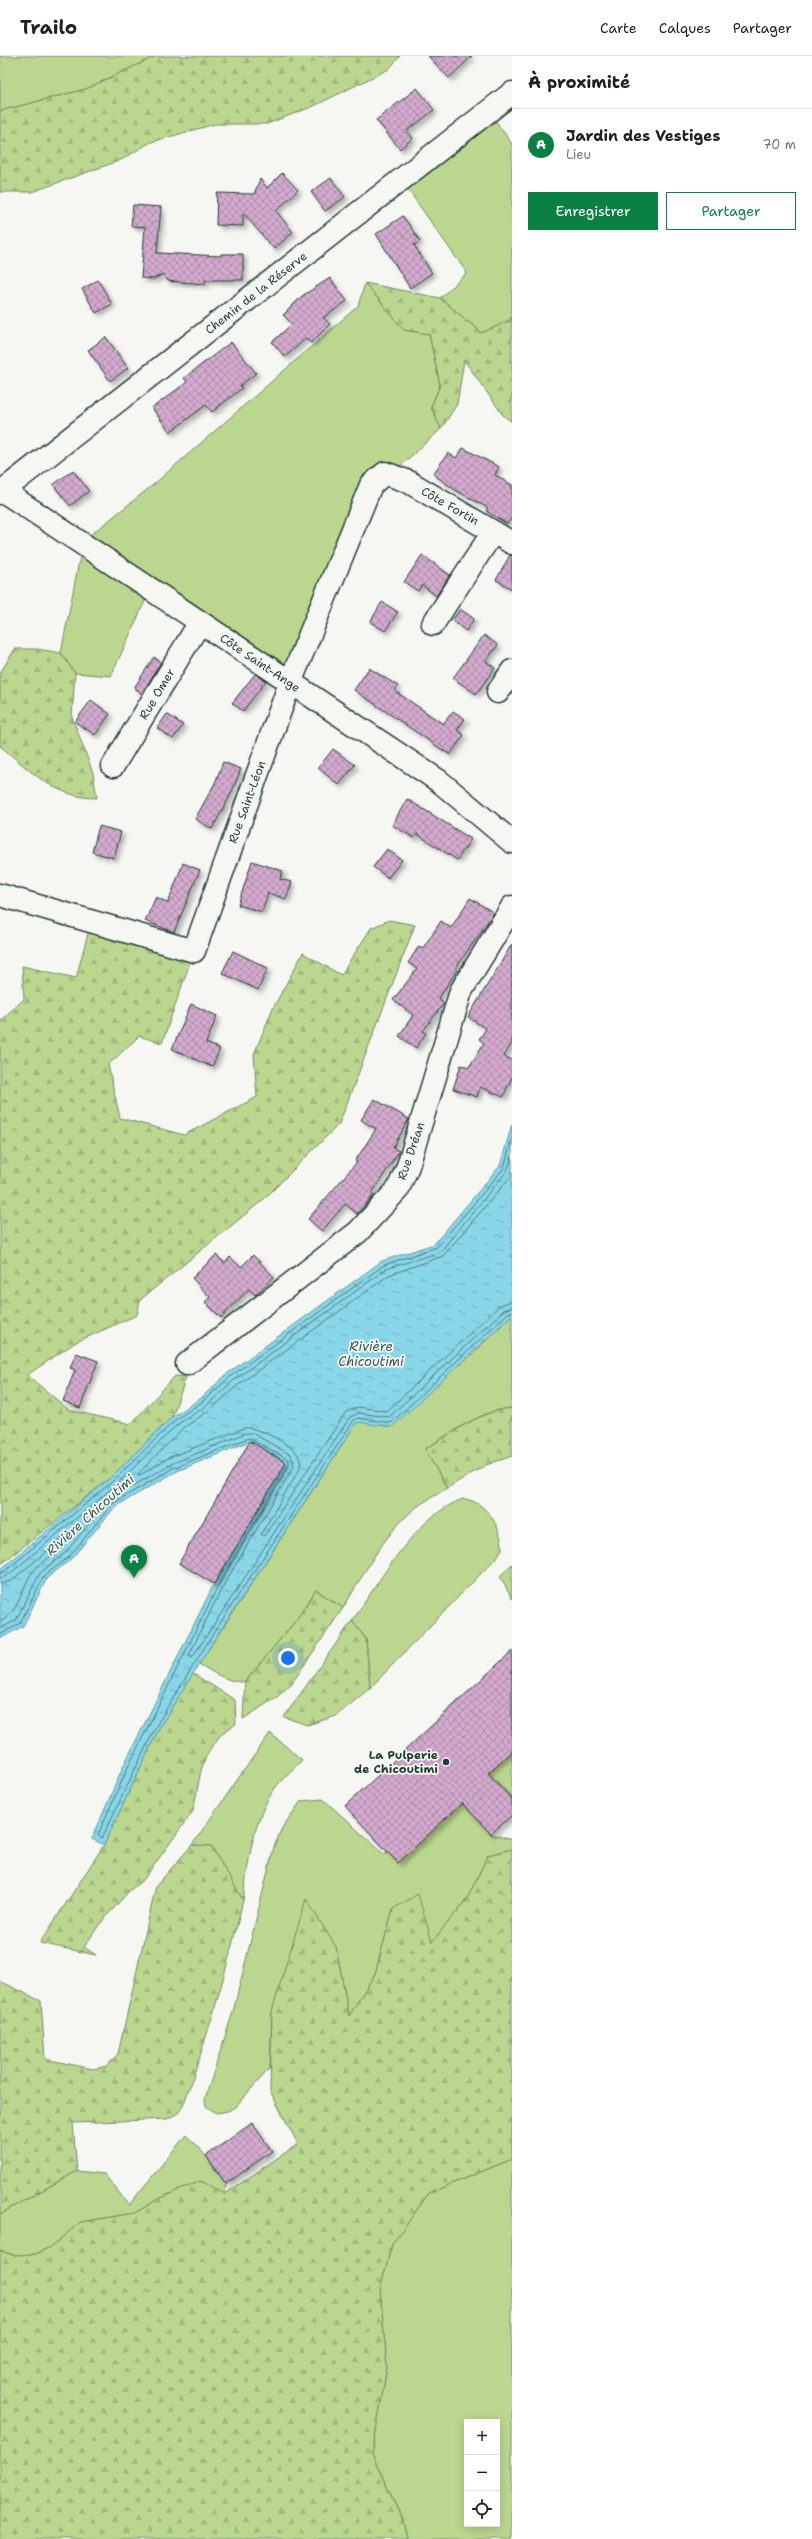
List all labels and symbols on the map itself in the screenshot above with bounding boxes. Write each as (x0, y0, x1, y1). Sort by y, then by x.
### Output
street label: Chemin de la Réserve (202, 248, 310, 338)
street label: Côte Fortin (418, 483, 482, 529)
street label: Côte Saint-Ange (217, 630, 304, 696)
street label: Rue Omer (136, 665, 179, 722)
street label: Rue Saint-Léon (225, 758, 269, 846)
street label: Rue Dréan (394, 1120, 428, 1182)
water label: Rivière Chicoutimi (338, 1338, 404, 1370)
water label: Rivière Chicoutimi (42, 1471, 138, 1559)
pin: A (121, 1545, 147, 1578)
your location (278, 1648, 298, 1668)
place label: La Pulperie de Chicoutimi (354, 1747, 438, 1777)
marker: La Pulperie de Chicoutimi (441, 1757, 451, 1767)

